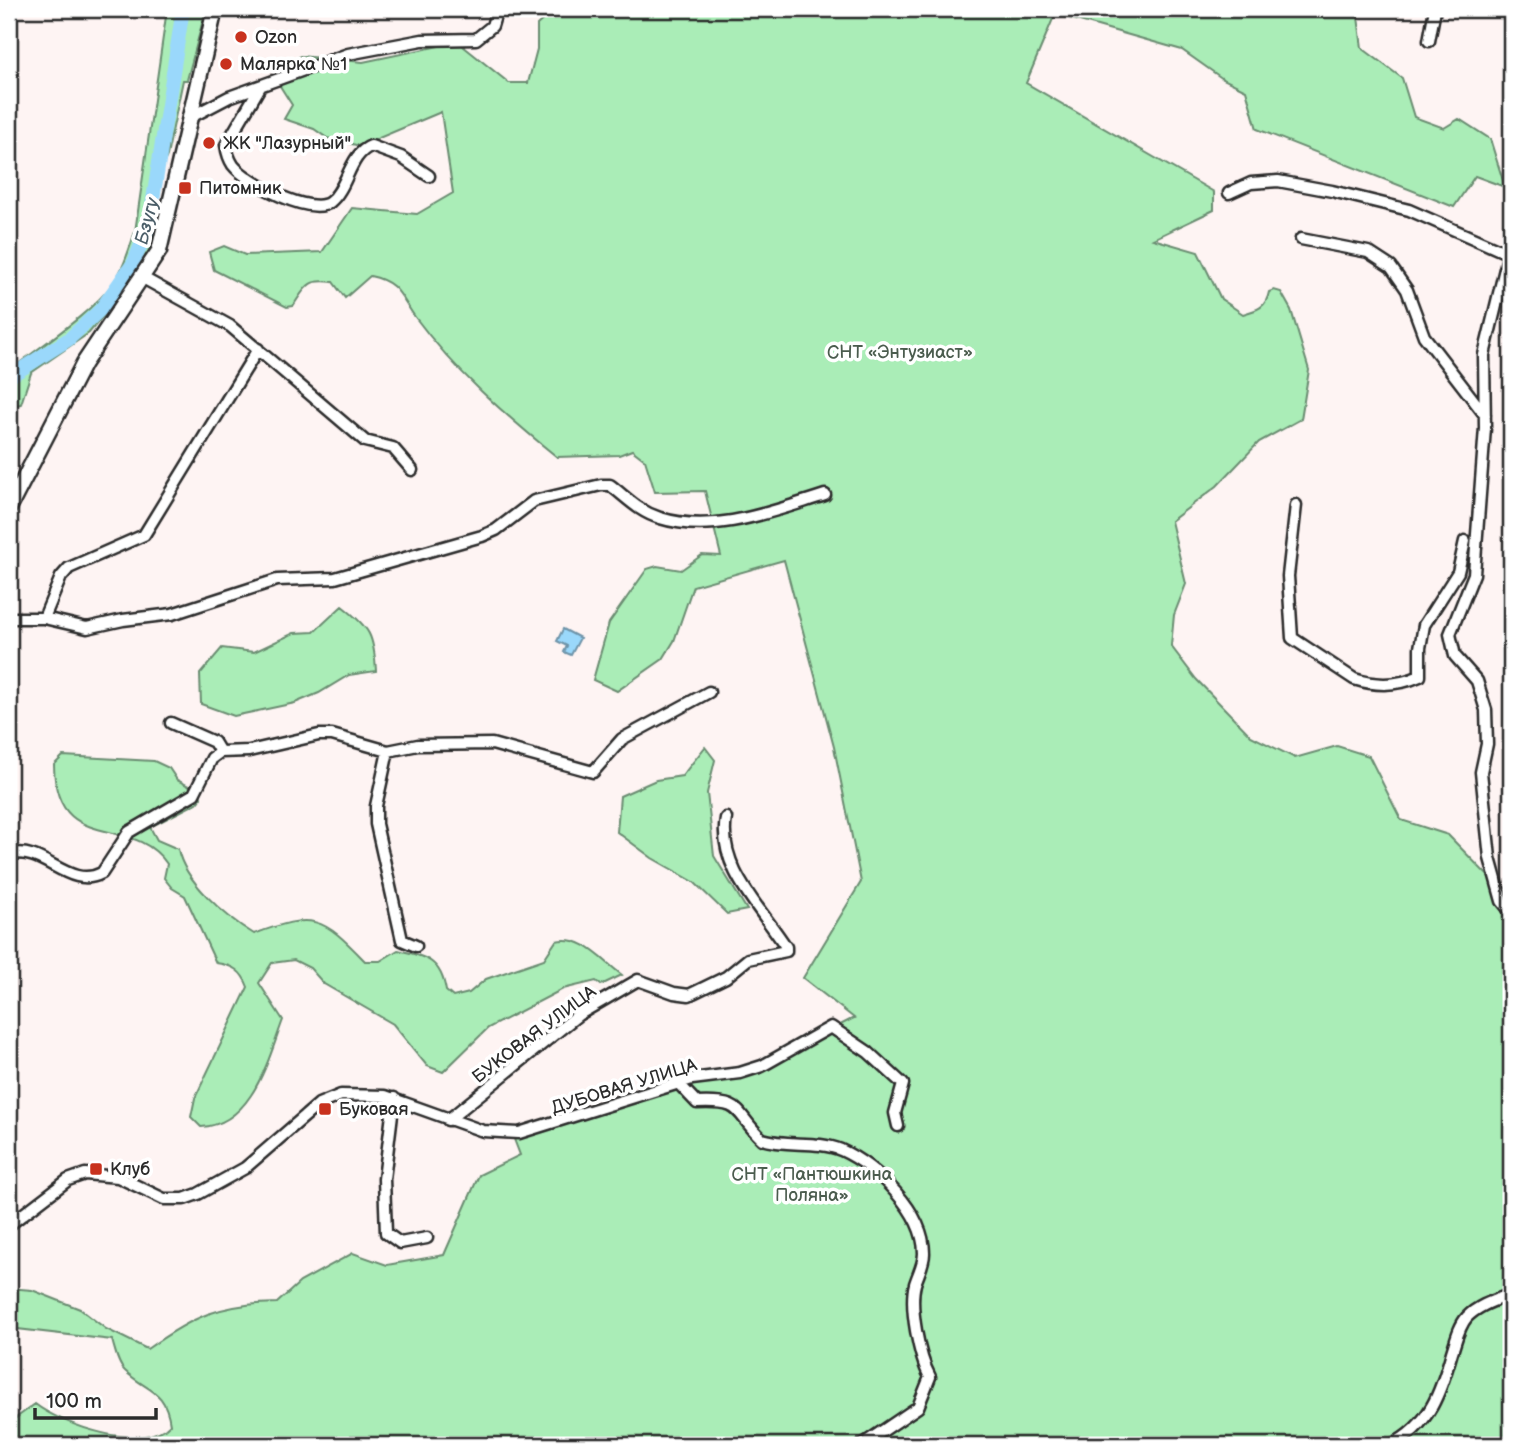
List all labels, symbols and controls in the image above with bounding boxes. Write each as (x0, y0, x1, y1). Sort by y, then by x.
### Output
place label: Ozon (255, 27, 297, 48)
marker: Ozon (233, 29, 249, 45)
place label: Малярка №1 (240, 54, 347, 75)
marker: Малярка №1 (218, 56, 234, 72)
place label: ЖК "Лазурный" (223, 133, 351, 154)
marker: ЖК "Лазурный" (201, 135, 217, 151)
place label: Питомник (199, 178, 282, 199)
marker: Питомник (177, 180, 193, 196)
water label: Бзугу (130, 194, 165, 247)
park label: СНТ «Энтузиаст» (827, 342, 973, 363)
street label: БУКОВАЯ УЛИЦА (468, 981, 600, 1088)
street label: ДУБОВАЯ УЛИЦА (549, 1054, 699, 1119)
place label: Буковая (339, 1099, 408, 1120)
marker: Буковая (317, 1101, 333, 1117)
place label: Клуб (110, 1159, 150, 1180)
marker: Клуб (88, 1161, 104, 1177)
park label: СНТ «Пантюшкина Поляна» (732, 1164, 893, 1206)
scale bar (35, 1377, 156, 1421)
text: 100 m (46, 1389, 102, 1414)

